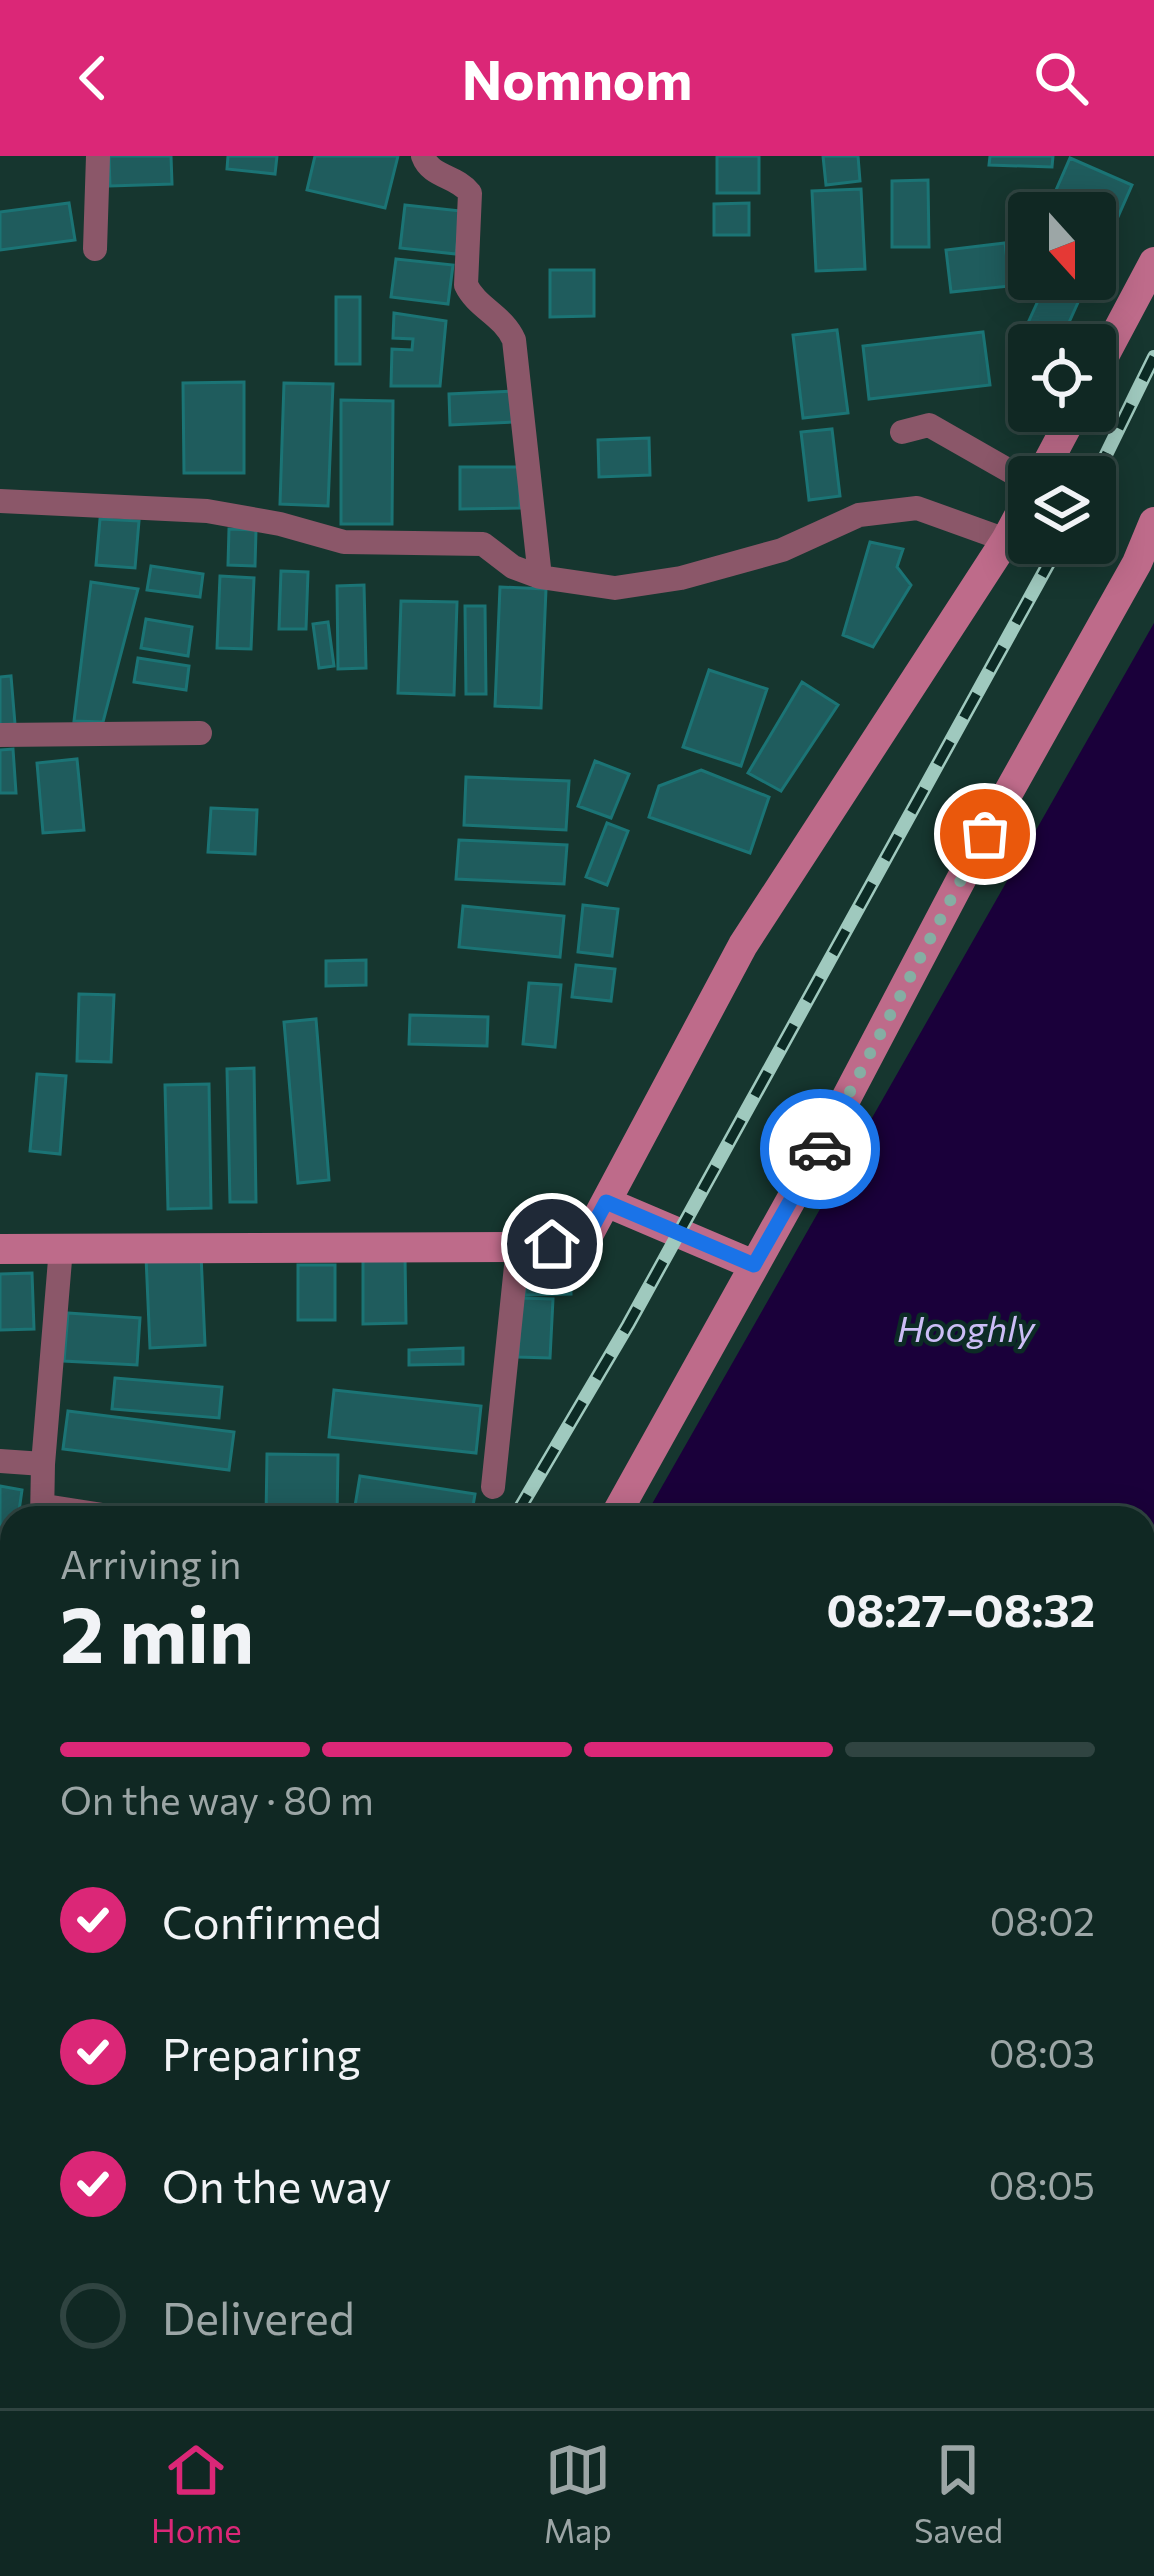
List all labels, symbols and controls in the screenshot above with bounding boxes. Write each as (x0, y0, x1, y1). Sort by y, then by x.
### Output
icon: back (60, 45, 126, 111)
text: Nomnom (462, 45, 692, 111)
icon: search (1028, 45, 1094, 111)
north arrow (1008, 192, 1116, 300)
map controls (1008, 192, 1116, 564)
button: locate (1008, 324, 1116, 432)
button: layers (1008, 456, 1116, 564)
pin (934, 783, 1036, 885)
icon: bag (952, 801, 1018, 867)
courier (760, 1089, 880, 1209)
icon: car (787, 1116, 853, 1182)
pin (501, 1193, 603, 1295)
icon: home (519, 1211, 585, 1277)
water label: Hooghly (897, 1305, 1036, 1349)
text: Arriving in (60, 1539, 241, 1587)
text: 08:27–08:32 (827, 1581, 1095, 1636)
text: 2 min (60, 1584, 254, 1679)
text: On the way · 80 m (60, 1775, 374, 1823)
icon: check (60, 1887, 126, 1953)
text: Confirmed (162, 1893, 382, 1948)
text: 08:02 (990, 1896, 1095, 1944)
icon: check (60, 2019, 126, 2085)
text: Preparing (162, 2025, 361, 2080)
text: 08:03 (989, 2028, 1095, 2076)
icon: check (60, 2151, 126, 2217)
text: On the way (162, 2157, 392, 2212)
text: 08:05 (989, 2160, 1095, 2208)
text: Delivered (162, 2289, 355, 2344)
tab: Home (151, 2437, 242, 2550)
tab: Map (544, 2437, 612, 2550)
tab: Saved (914, 2437, 1003, 2550)

